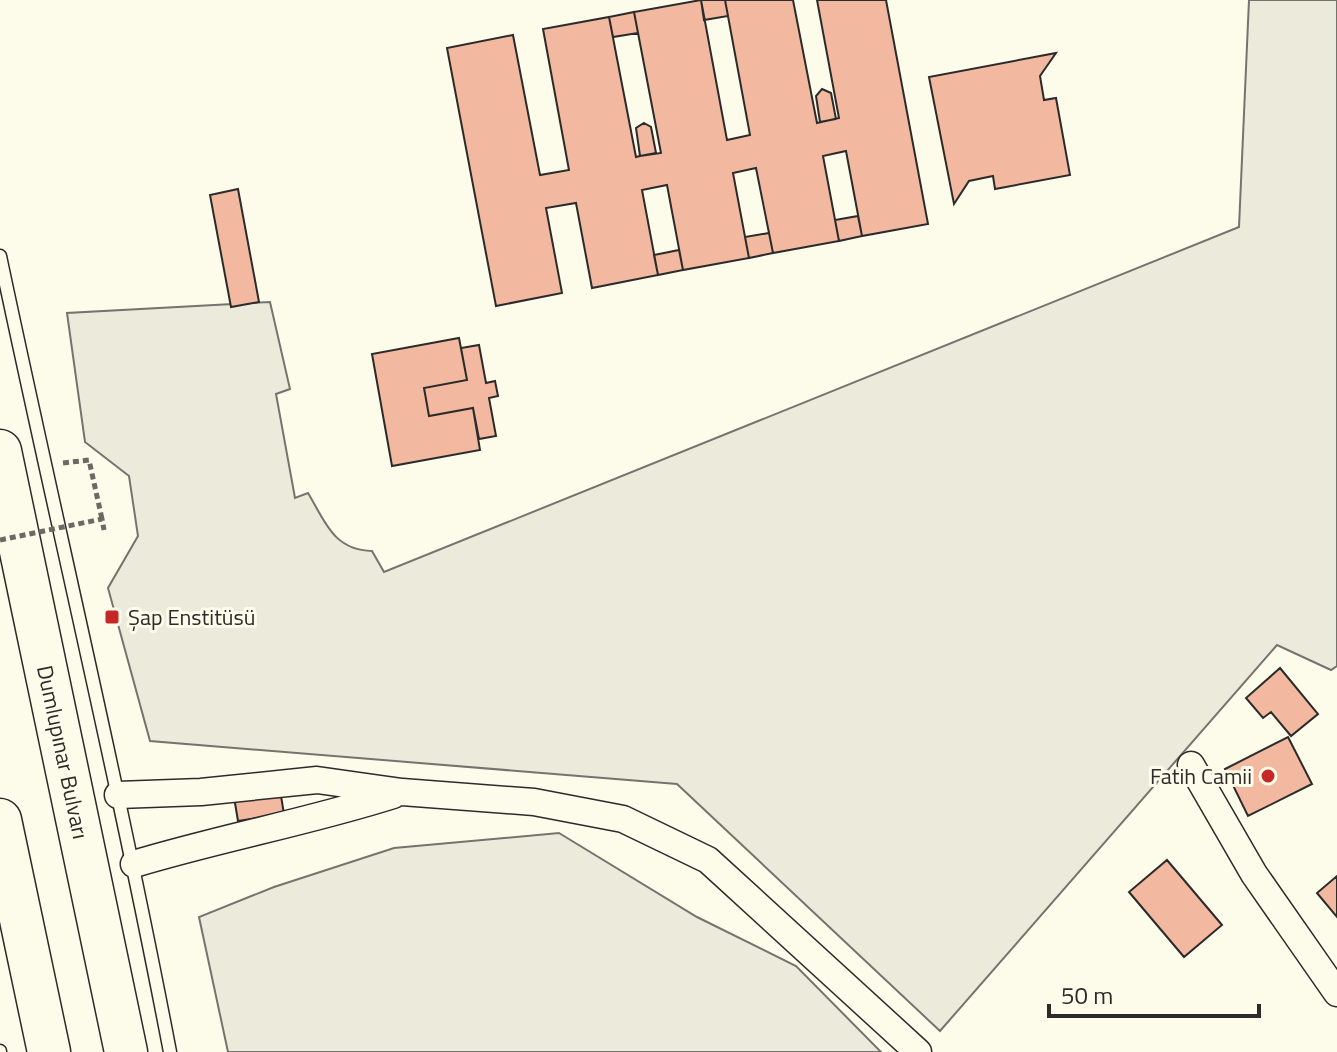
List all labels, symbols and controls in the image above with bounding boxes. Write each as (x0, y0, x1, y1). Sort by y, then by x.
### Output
place label: Şap Enstitüsü (128, 600, 255, 634)
marker: Şap Enstitüsü (103, 608, 121, 626)
street label: Dumlupınar Bulvarı (28, 662, 98, 842)
place label: Fatih Camii (1150, 759, 1252, 793)
marker: Fatih Camii (1259, 767, 1277, 785)
scale bar (1049, 968, 1259, 1018)
text: 50 m (1061, 977, 1113, 1013)

